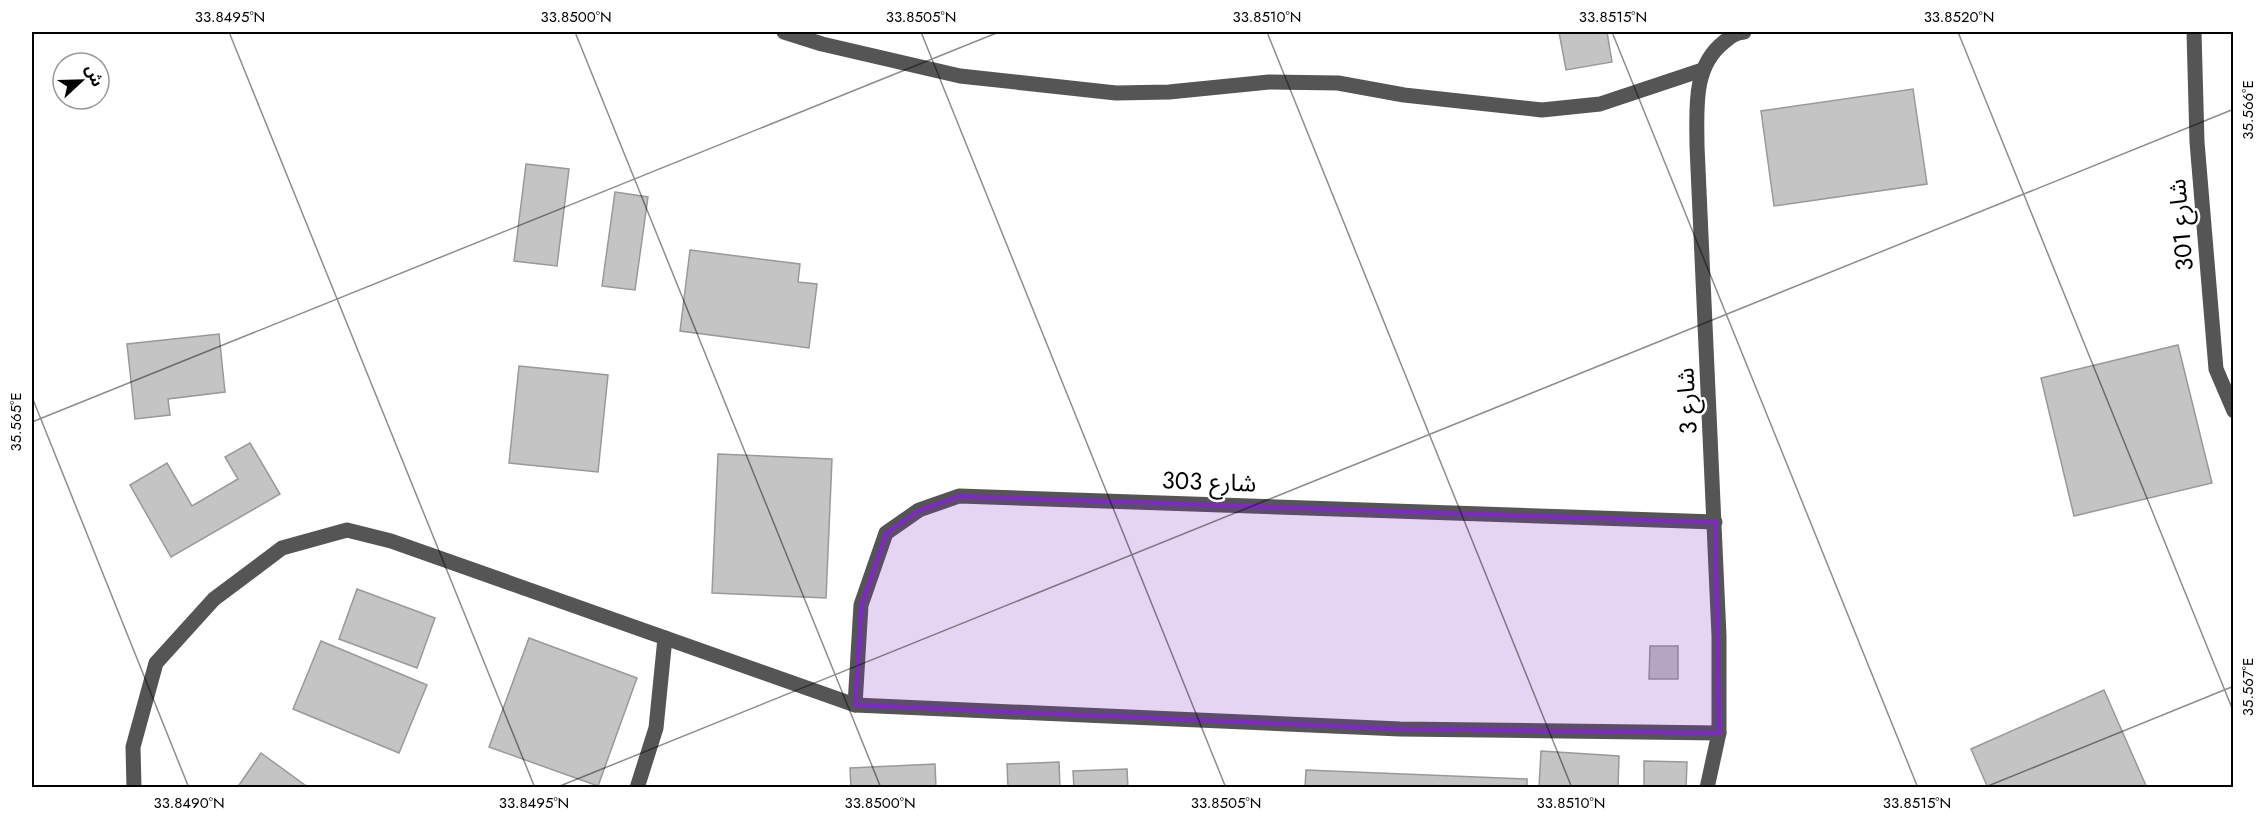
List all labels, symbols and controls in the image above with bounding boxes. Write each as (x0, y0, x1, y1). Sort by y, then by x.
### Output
text: 33.8495°N (195, 6, 265, 28)
text: 33.8500°N (540, 6, 612, 28)
text: 33.8505°N (886, 6, 956, 28)
text: 33.8510°N (1233, 6, 1301, 28)
text: 33.8515°N (1579, 6, 1647, 28)
text: 33.8520°N (1924, 6, 1994, 28)
north arrow (51, 51, 111, 111)
text: ش (80, 61, 109, 90)
text: 35.566°E (2237, 80, 2259, 140)
street label: شارع 301 (2159, 178, 2202, 273)
street label: شارع 3 (1667, 367, 1706, 435)
text: 35.565°E (5, 392, 27, 452)
street label: شارع 303 (1161, 462, 1257, 501)
text: 35.567°E (2237, 658, 2259, 716)
text: 33.8490°N (153, 792, 225, 814)
text: 33.8495°N (499, 792, 569, 814)
text: 33.8500°N (844, 792, 916, 814)
text: 33.8505°N (1191, 792, 1261, 814)
text: 33.8510°N (1537, 792, 1605, 814)
text: 33.8515°N (1883, 792, 1951, 814)

